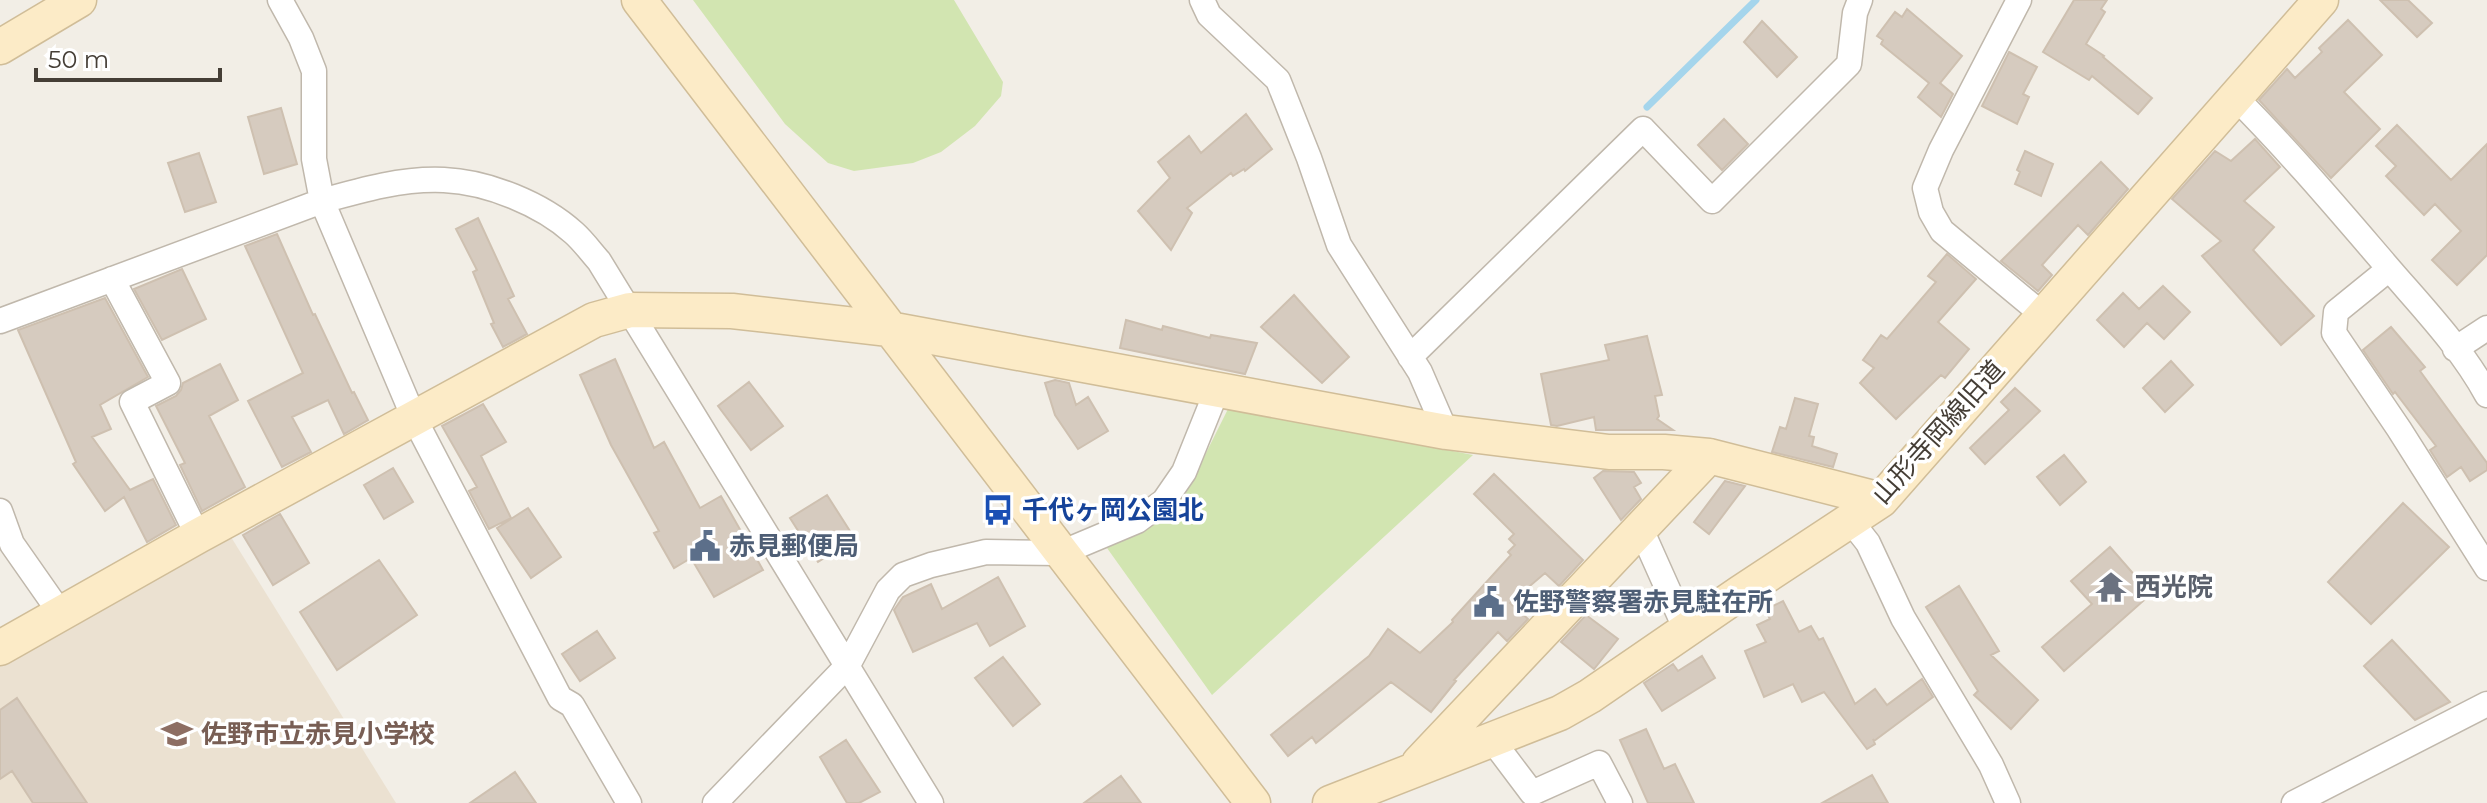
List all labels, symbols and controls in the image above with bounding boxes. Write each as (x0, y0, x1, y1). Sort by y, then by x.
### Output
scale bar (36, 32, 220, 82)
text: 50 m (48, 45, 109, 74)
street label: 山形寺岡線旧道 (1865, 354, 2011, 510)
bus stop icon: 千代ヶ岡公園北 (981, 493, 1015, 527)
place label: 千代ヶ岡公園北 (1022, 494, 1204, 526)
public building icon: 赤見郵便局 (688, 529, 722, 563)
place label: 赤見郵便局 (729, 530, 859, 562)
temple icon: 西光院 (2094, 570, 2128, 604)
place label: 西光院 (2135, 571, 2213, 603)
public building icon: 佐野警察署赤見駐在所 (1472, 585, 1506, 619)
place label: 佐野警察署赤見駐在所 (1513, 586, 1773, 618)
school or university icon: 佐野市立赤見小学校 (160, 717, 194, 751)
place label: 佐野市立赤見小学校 (201, 718, 435, 750)

